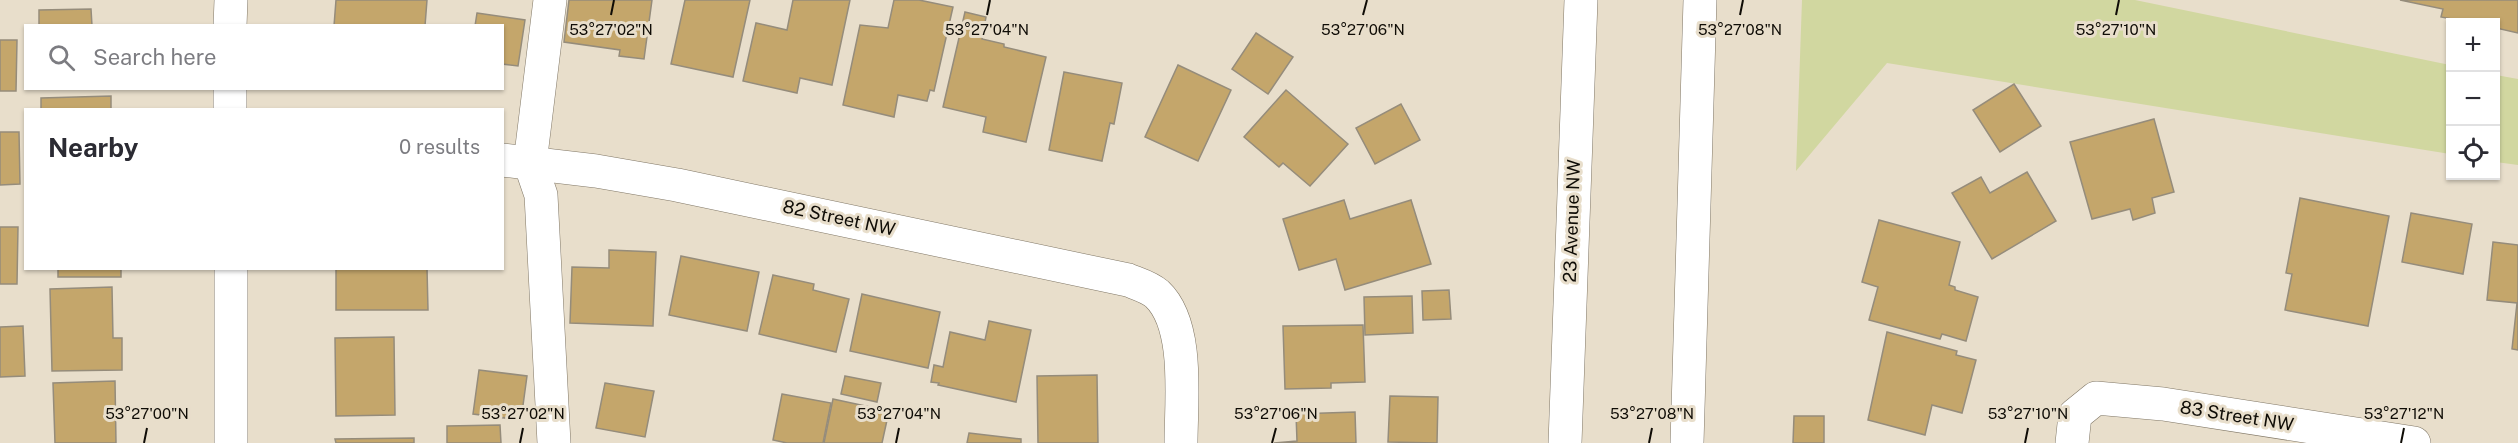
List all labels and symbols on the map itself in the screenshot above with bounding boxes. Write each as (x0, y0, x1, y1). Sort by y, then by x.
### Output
text: 53°27'02"N (569, 21, 653, 38)
text: 53°27'04"N (945, 21, 1029, 38)
text: 53°27'06"N (1321, 21, 1405, 38)
text: 53°27'08"N (1698, 21, 1782, 38)
text: 53°27'10"N (2076, 21, 2156, 38)
street label: 23 Avenue NW (1559, 159, 1584, 283)
street label: 82 Street NW (781, 195, 897, 240)
street label: 83 Street NW (2179, 396, 2295, 435)
text: 53°27'00"N (105, 405, 189, 422)
text: 53°27'02"N (481, 405, 565, 422)
text: 53°27'04"N (857, 405, 941, 422)
text: 53°27'06"N (1234, 405, 1318, 422)
text: 53°27'08"N (1610, 405, 1694, 422)
text: 53°27'10"N (1988, 405, 2068, 422)
text: 53°27'12"N (2364, 405, 2444, 422)

